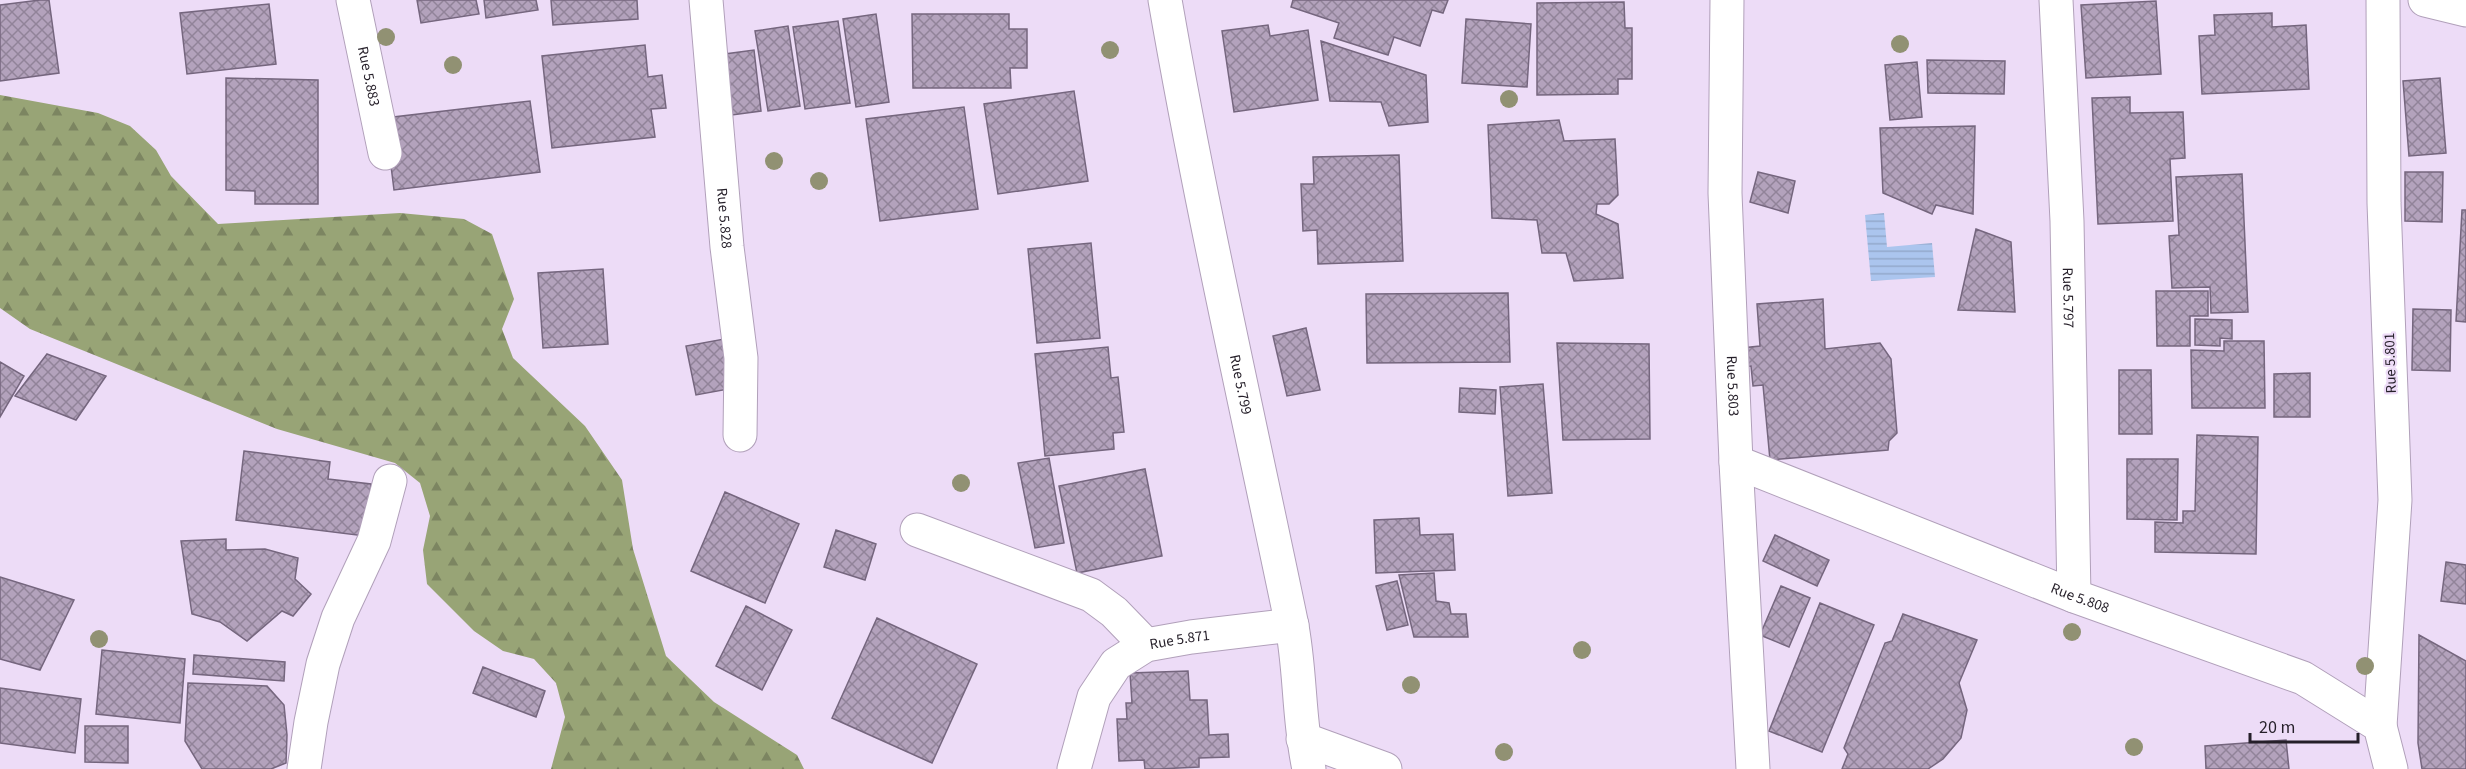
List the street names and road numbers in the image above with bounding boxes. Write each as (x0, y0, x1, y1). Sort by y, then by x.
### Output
street label: Rue 5.883 (352, 45, 385, 108)
street label: Rue 5.828 (711, 187, 737, 249)
street label: Rue 5.797 (2057, 267, 2079, 328)
street label: Rue 5.801 (2379, 332, 2402, 394)
street label: Rue 5.799 (1224, 353, 1257, 417)
street label: Rue 5.803 (1721, 355, 1744, 417)
street label: Rue 5.808 (2048, 578, 2112, 619)
street label: Rue 5.871 (1148, 625, 1211, 655)

